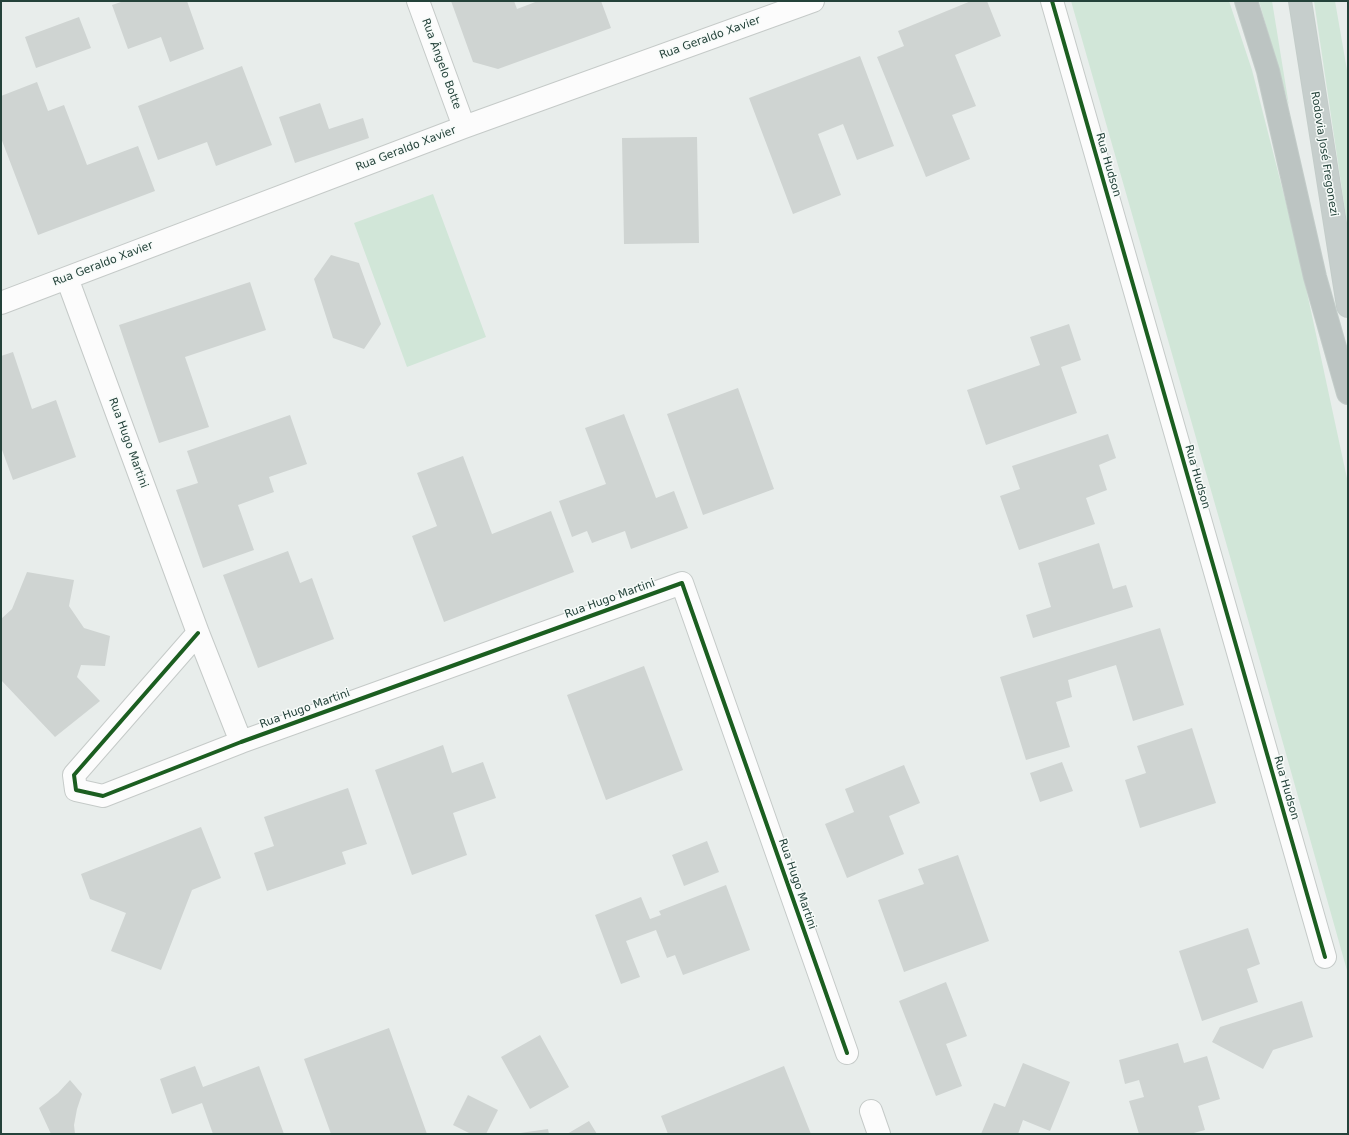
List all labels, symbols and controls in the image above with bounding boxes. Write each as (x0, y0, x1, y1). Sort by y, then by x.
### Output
street label: Rua Geraldo Xavier (658, 14, 762, 62)
street label: Rua Ângelo Botte (418, 17, 464, 111)
street label: Rodovia José Fregonezi (1308, 91, 1340, 217)
street label: Rua Geraldo Xavier (354, 124, 458, 174)
street label: Rua Hudson (1093, 131, 1123, 199)
street label: Rua Geraldo Xavier (51, 239, 155, 289)
street label: Rua Hugo Martini (106, 396, 150, 490)
street label: Rua Hudson (1182, 443, 1212, 511)
street label: Rua Hugo Martini (563, 577, 657, 621)
street label: Rua Hugo Martini (258, 687, 352, 731)
street label: Rua Hudson (1271, 754, 1301, 822)
street label: Rua Hugo Martini (775, 837, 819, 931)

